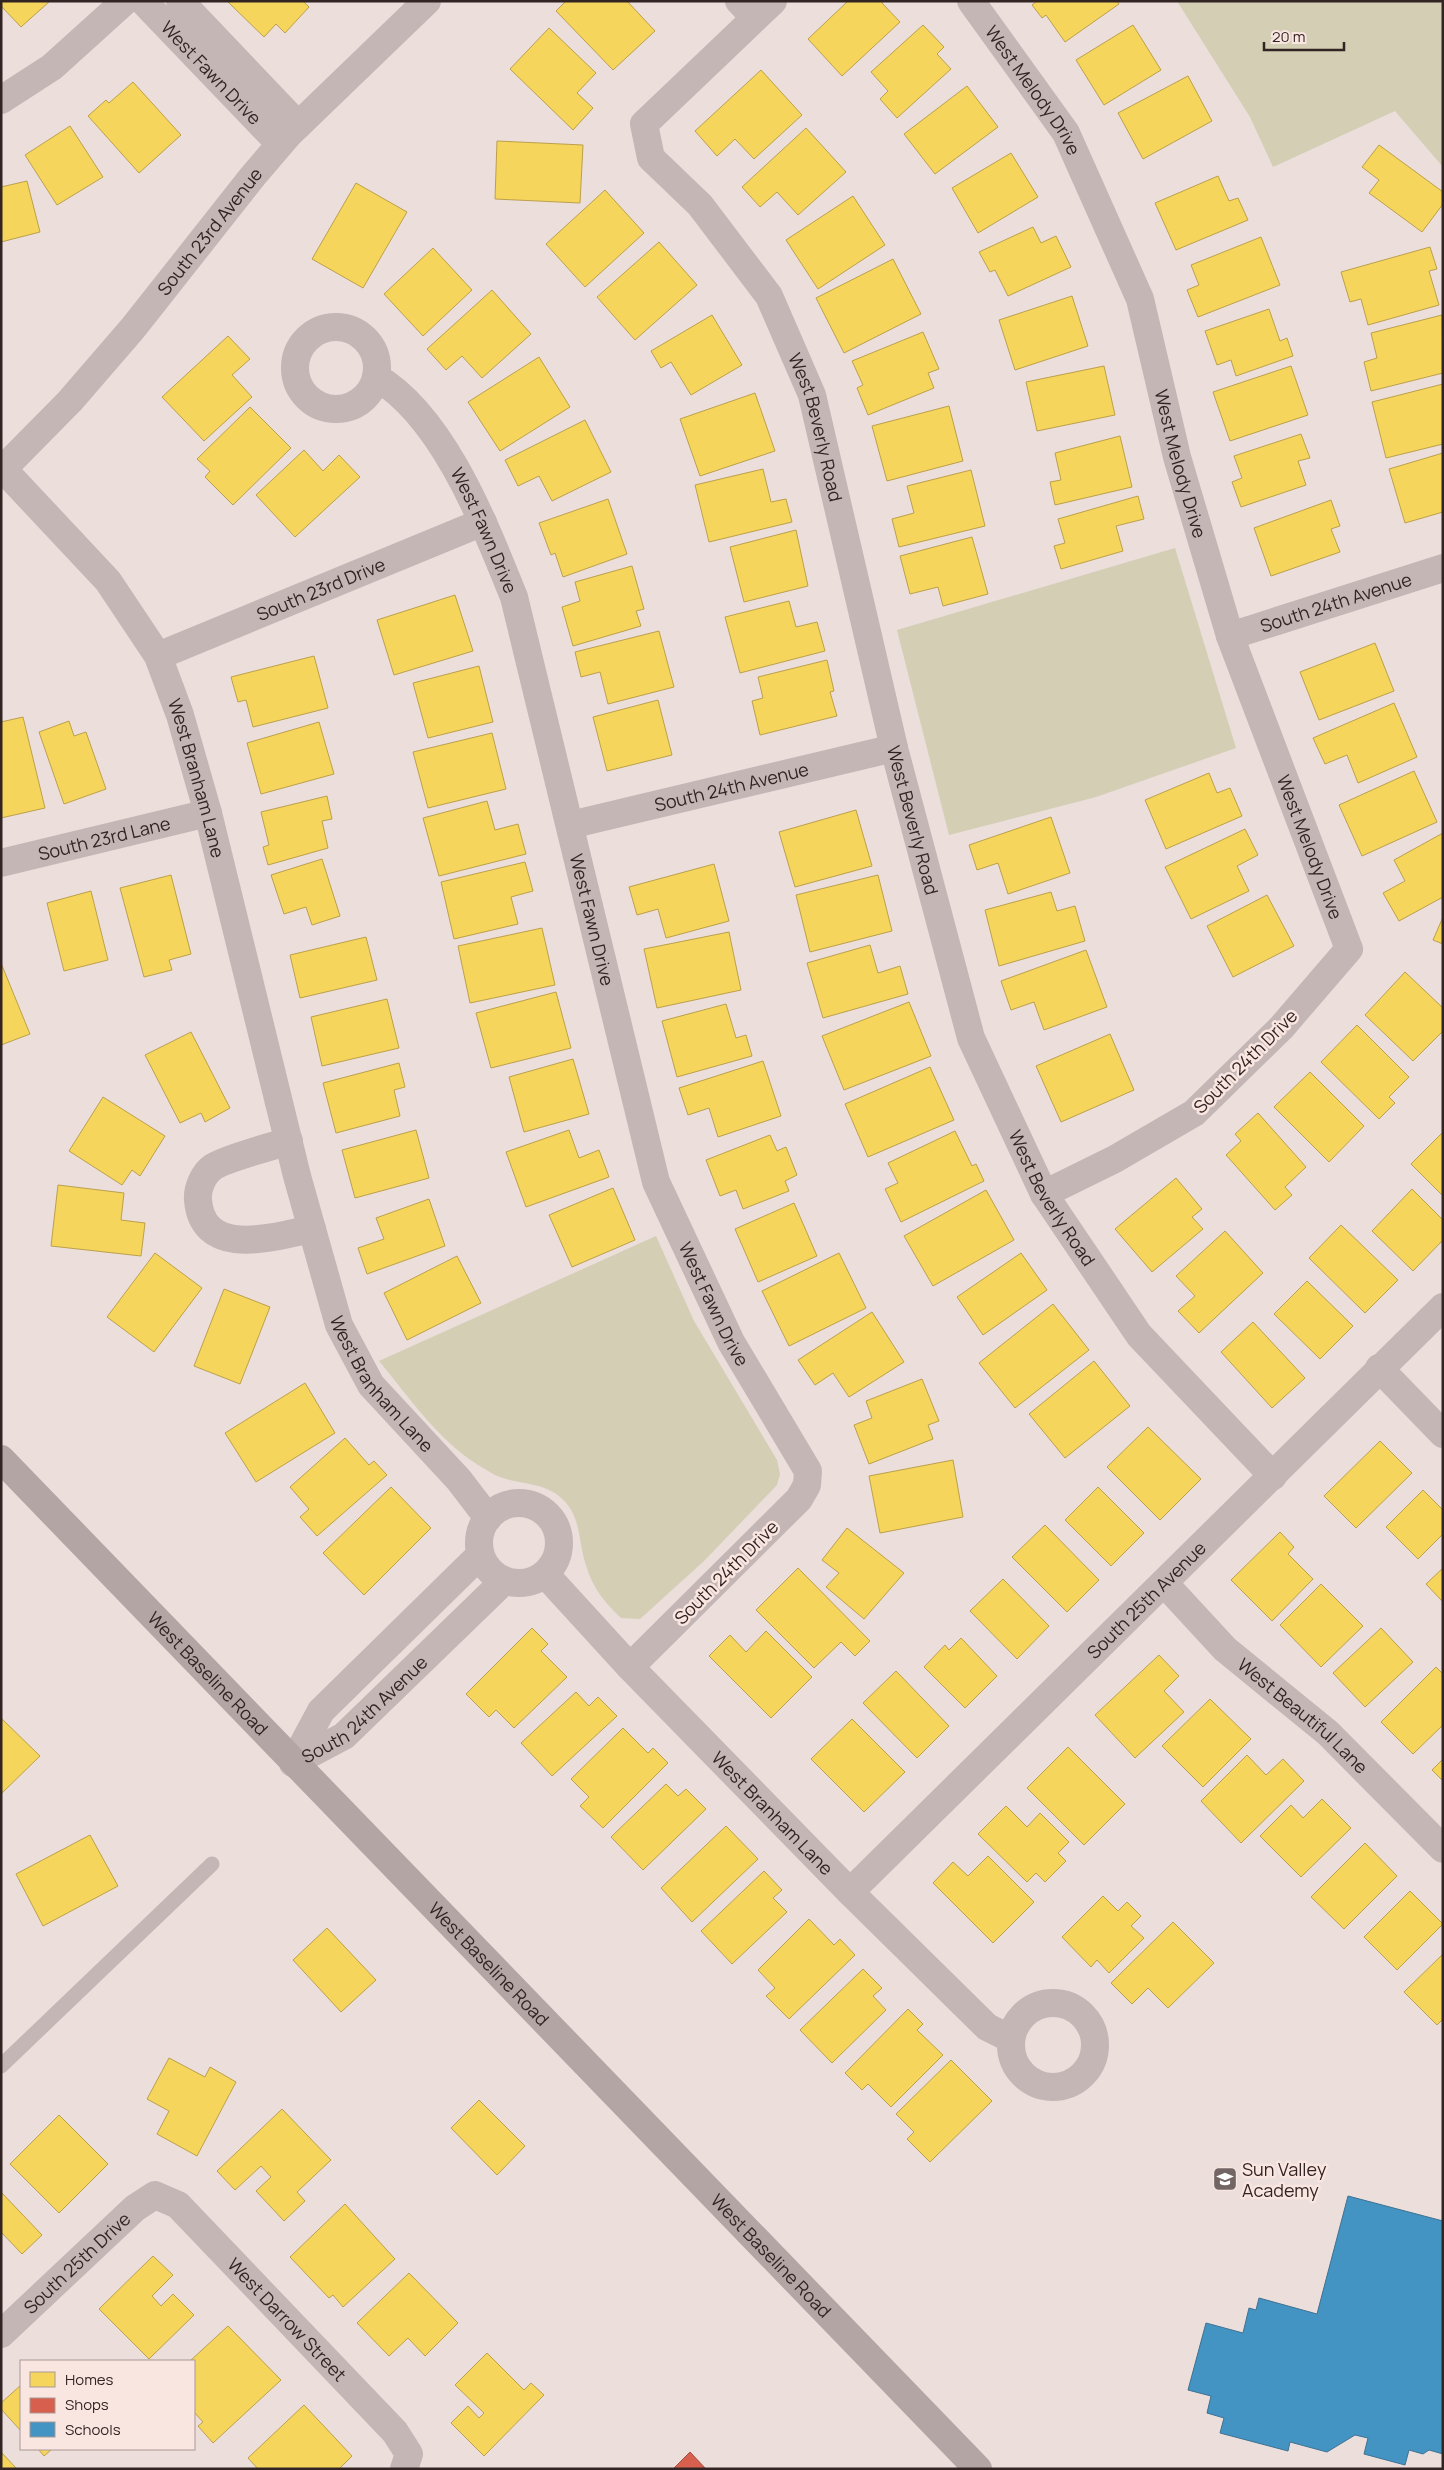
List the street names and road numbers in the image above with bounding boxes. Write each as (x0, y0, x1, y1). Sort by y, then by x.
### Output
street label: West Fawn Drive (156, 15, 267, 130)
street label: West Melody Drive (980, 20, 1086, 159)
street label: South 23rd Avenue (151, 162, 267, 300)
street label: West Beverly Road (783, 349, 848, 504)
street label: West Melody Drive (1150, 387, 1212, 541)
street label: West Fawn Drive (446, 463, 523, 597)
street label: South 23rd Drive (253, 552, 389, 626)
street label: South 24th Avenue (1257, 567, 1415, 638)
street label: West Branham Lane (163, 695, 231, 860)
street label: West Beverly Road (882, 743, 944, 897)
street label: South 24th Avenue (652, 757, 811, 817)
street label: West Melody Drive (1272, 771, 1349, 923)
street label: South 23rd Lane (36, 811, 173, 866)
street label: West Fawn Drive (565, 851, 620, 988)
street label: South 24th Drive (1188, 1004, 1302, 1118)
street label: West Beverly Road (1004, 1126, 1101, 1270)
street label: West Fawn Drive (674, 1238, 755, 1370)
street label: West Branham Lane (325, 1313, 439, 1457)
street label: South 24th Drive (669, 1515, 783, 1629)
street label: South 25th Avenue (1082, 1536, 1211, 1664)
street label: West Baseline Road (143, 1606, 274, 1740)
street label: South 24th Avenue (297, 1650, 432, 1768)
street label: West Beautiful Lane (1233, 1652, 1373, 1779)
street label: West Branham Lane (707, 1746, 839, 1880)
street label: West Baseline Road (424, 1896, 555, 2031)
street label: West Baseline Road (706, 2188, 837, 2322)
street label: South 25th Drive (18, 2207, 135, 2319)
street label: West Darrow Street (223, 2252, 352, 2386)

